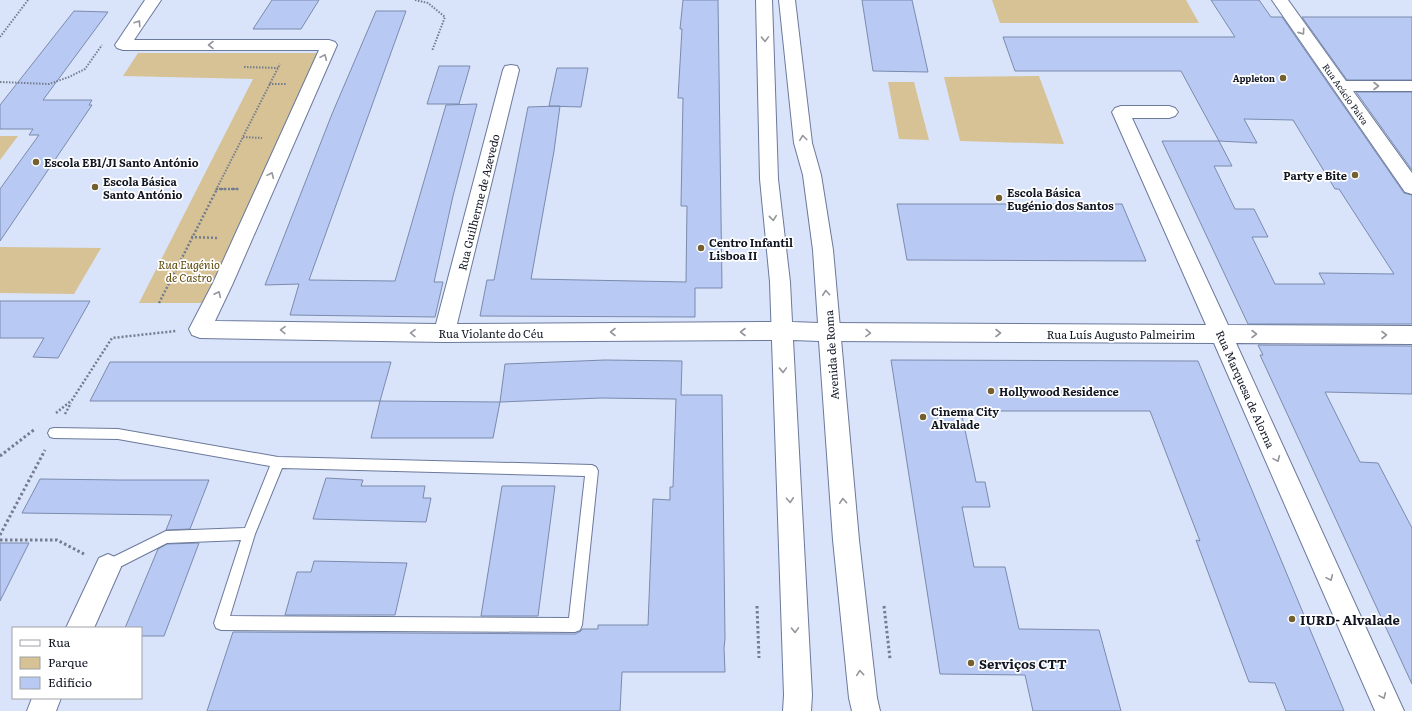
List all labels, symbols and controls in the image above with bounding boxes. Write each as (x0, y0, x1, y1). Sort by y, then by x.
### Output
one-way arrow (133, 20, 140, 27)
one-way arrow (1297, 28, 1305, 35)
one-way arrow (761, 36, 770, 42)
one-way arrow (208, 41, 214, 49)
one-way arrow (319, 53, 327, 61)
street label: Rua Acácio Paiva (1320, 61, 1372, 128)
place label: Appleton (1233, 71, 1276, 85)
marker: Appleton (1278, 73, 1288, 83)
one-way arrow (1373, 82, 1379, 90)
street label: Rua Guilherme de Azevedo (453, 132, 503, 272)
one-way arrow (798, 135, 807, 141)
place label: Escola EB1/J1 Santo António (44, 154, 199, 170)
marker: Escola EB1/J1 Santo António (31, 157, 41, 167)
place label: Party e Bite (1283, 167, 1347, 183)
marker: Party e Bite (1350, 170, 1360, 180)
one-way arrow (266, 172, 274, 180)
place label: Escola Básica Santo António (103, 173, 183, 202)
marker: Escola Básica Santo António (90, 182, 100, 192)
place label: Escola Básica Eugénio dos Santos (1007, 184, 1114, 213)
marker: Escola Básica Eugénio dos Santos (994, 193, 1004, 203)
one-way arrow (769, 215, 778, 221)
place label: Centro Infantil Lisboa II (709, 234, 793, 263)
marker: Centro Infantil Lisboa II (696, 243, 706, 253)
park label: Rua Eugénio de Castro (158, 256, 220, 285)
one-way arrow (822, 290, 831, 297)
one-way arrow (213, 291, 221, 298)
street label: Avenida de Roma (820, 310, 842, 400)
street label: Rua Violante do Céu (439, 325, 543, 341)
one-way arrow (280, 326, 286, 335)
street label: Rua Luís Augusto Palmeirim (1047, 326, 1196, 342)
one-way arrow (610, 328, 616, 337)
one-way arrow (740, 328, 746, 336)
street label: Rua Marquesa de Alorna (1213, 328, 1279, 450)
one-way arrow (410, 329, 416, 337)
one-way arrow (865, 329, 871, 337)
one-way arrow (995, 329, 1001, 337)
one-way arrow (1251, 330, 1257, 338)
one-way arrow (1381, 331, 1387, 339)
one-way arrow (779, 367, 788, 373)
place label: Hollywood Residence (999, 383, 1119, 399)
marker: Hollywood Residence (986, 386, 996, 396)
place label: Cinema City Alvalade (931, 403, 999, 432)
marker: Cinema City Alvalade (918, 412, 928, 422)
one-way arrow (1272, 455, 1280, 463)
one-way arrow (785, 497, 794, 503)
one-way arrow (838, 498, 847, 504)
one-way arrow (1325, 573, 1333, 581)
place label: IURD- Alvalade (1300, 610, 1400, 629)
marker: IURD- Alvalade (1287, 614, 1297, 624)
legend (12, 627, 142, 699)
one-way arrow (791, 627, 800, 633)
text: Rua (48, 633, 71, 651)
text: Parque (48, 653, 88, 671)
place label: Serviços CTT (979, 654, 1067, 673)
marker: Serviços CTT (966, 658, 976, 668)
one-way arrow (856, 669, 865, 676)
text: Edifício (48, 673, 92, 691)
one-way arrow (1378, 692, 1386, 700)

